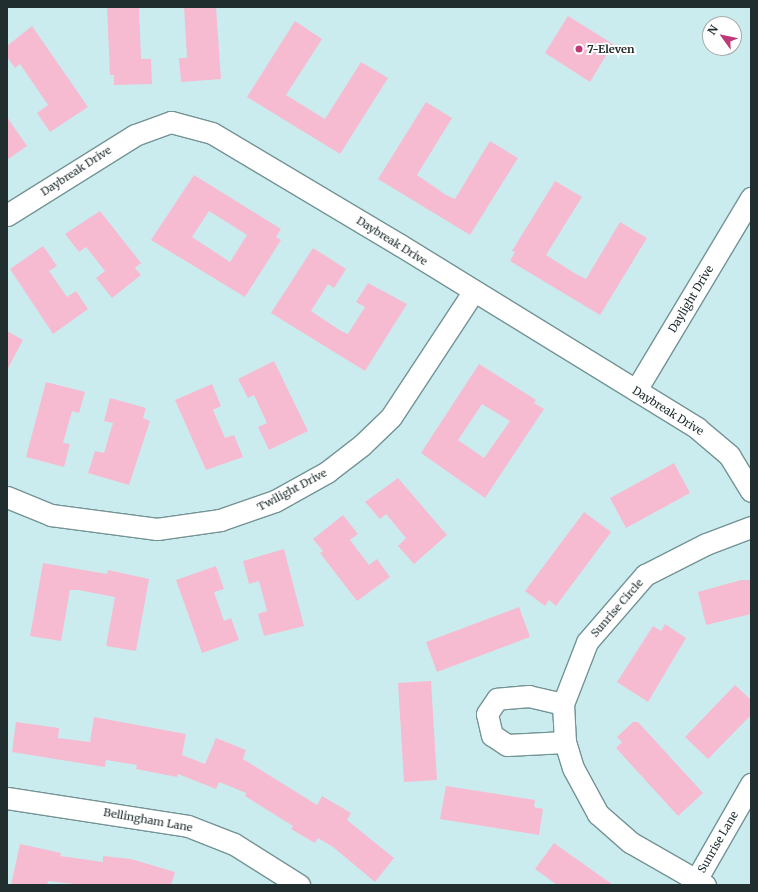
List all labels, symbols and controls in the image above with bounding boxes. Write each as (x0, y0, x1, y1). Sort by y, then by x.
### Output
north arrow (702, 16, 742, 56)
text: N (705, 23, 721, 37)
place label: 7-Eleven (587, 42, 634, 56)
marker: 7-Eleven (574, 44, 584, 54)
street label: Daybreak Drive (38, 143, 114, 199)
street label: Daybreak Drive (354, 214, 430, 268)
street label: Daylight Drive (666, 263, 716, 335)
street label: Daybreak Drive (630, 384, 706, 438)
street label: Twilight Drive (255, 466, 329, 514)
street label: Sunrise Circle (588, 576, 646, 640)
street label: Bellingham Lane (102, 806, 194, 834)
street label: Sunrise Lane (695, 809, 741, 875)

